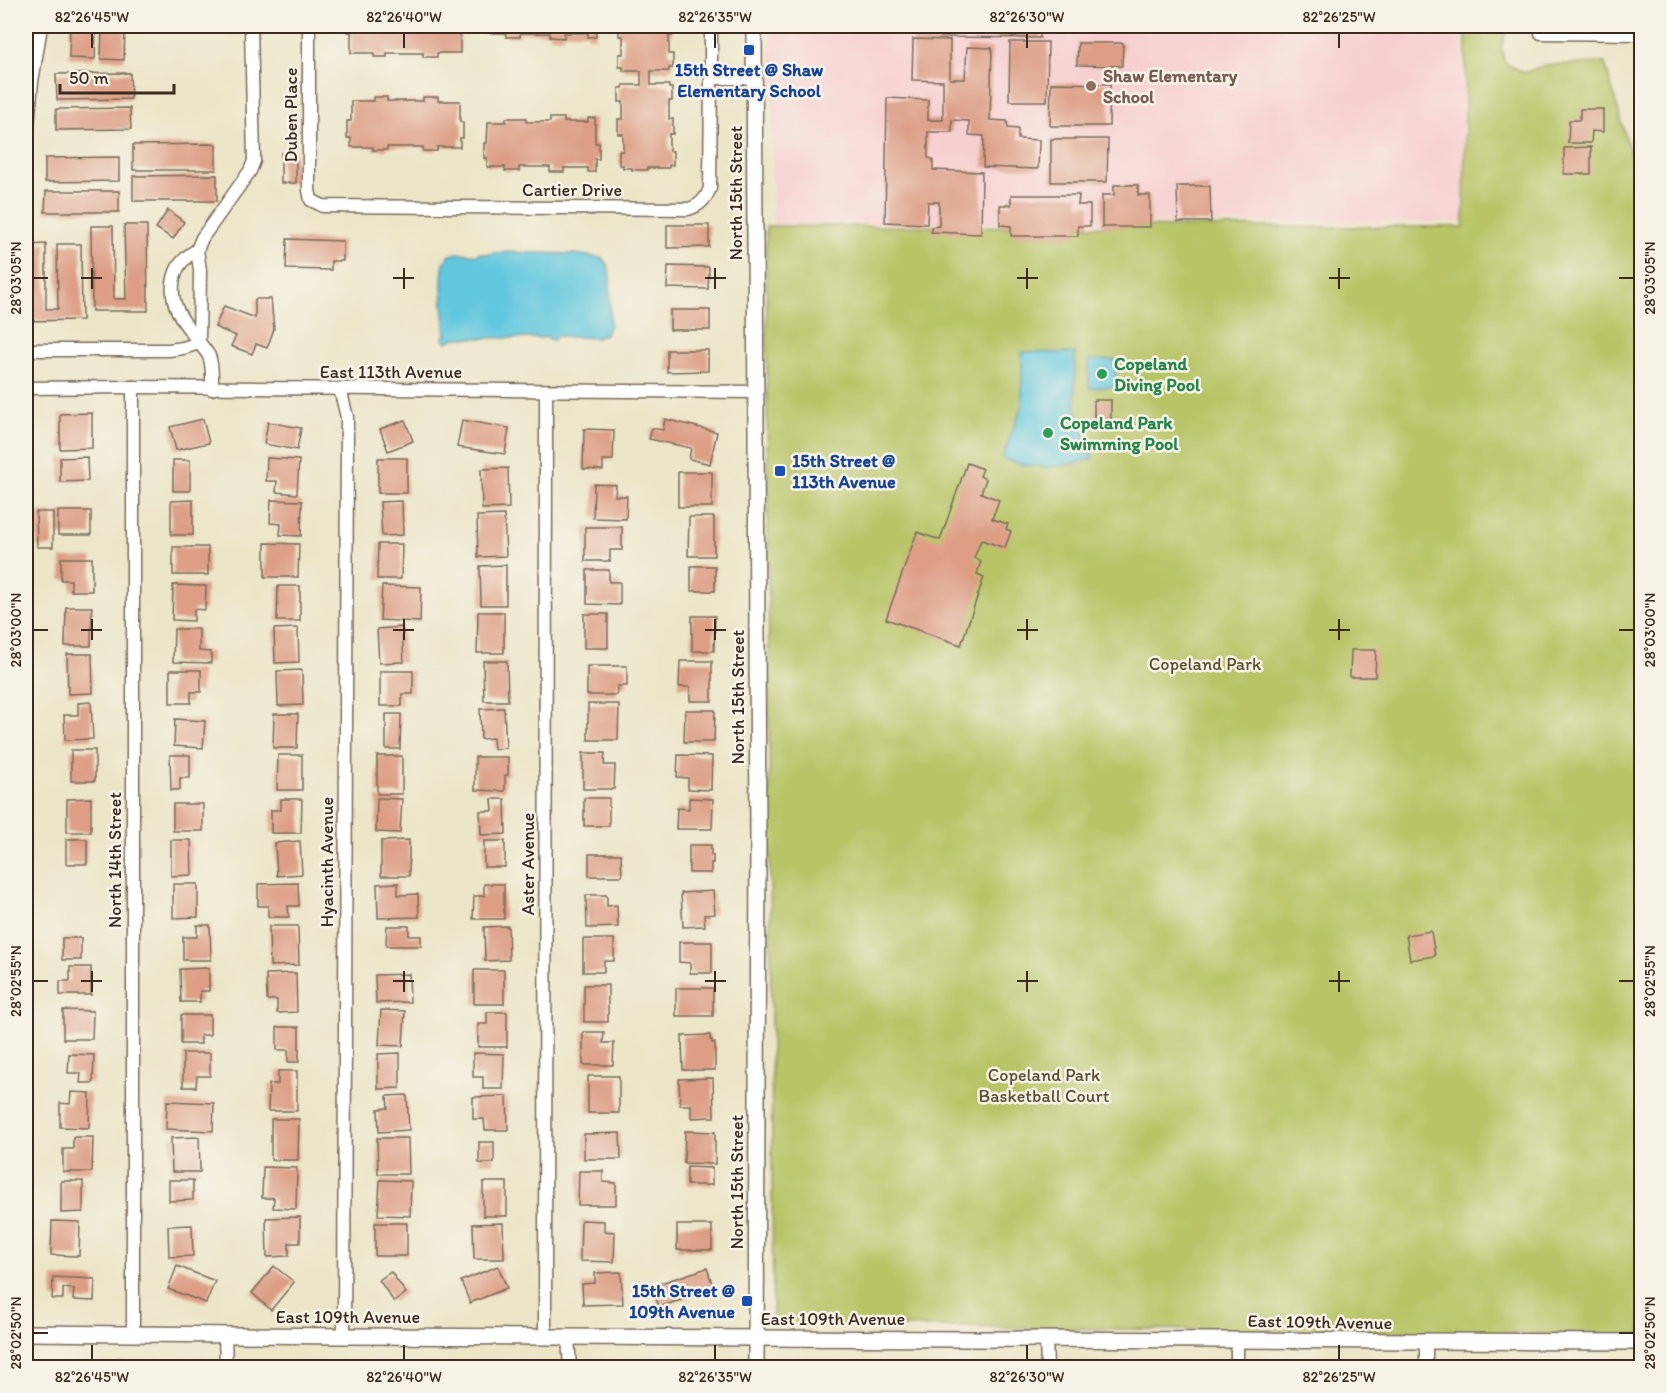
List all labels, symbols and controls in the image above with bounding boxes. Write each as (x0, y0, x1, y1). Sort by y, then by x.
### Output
text: 82°26'45"W (55, 8, 129, 26)
text: 82°26'40"W (366, 8, 442, 26)
text: 82°26'35"W (678, 8, 752, 26)
text: 82°26'30"W (990, 8, 1065, 26)
text: 82°26'25"W (1302, 8, 1376, 26)
marker: 15th Street @ Shaw Elementary School (742, 43, 756, 57)
scale bar (60, 57, 174, 95)
place label: 15th Street @ Shaw Elementary School (675, 59, 824, 102)
place label: Shaw Elementary School (1103, 65, 1238, 108)
text: 50 m (69, 67, 109, 89)
street label: Duben Place (280, 67, 302, 163)
marker: Shaw Elementary School (1084, 79, 1098, 93)
street label: North 15th Street (725, 125, 747, 260)
street label: Cartier Drive (522, 179, 622, 201)
text: 28°03'05"N (7, 241, 25, 315)
text: 28°03'05"N (1641, 241, 1659, 315)
place label: Copeland Diving Pool (1114, 353, 1201, 396)
street label: East 113th Avenue (320, 361, 462, 383)
marker: Copeland Diving Pool (1095, 367, 1109, 381)
place label: Copeland Park Swimming Pool (1060, 412, 1179, 455)
marker: Copeland Park Swimming Pool (1041, 426, 1055, 440)
place label: 15th Street @ 113th Avenue (792, 450, 896, 493)
marker: 15th Street @ 113th Avenue (773, 464, 787, 478)
text: 28°03'00"N (7, 593, 25, 667)
text: 28°03'00"N (1641, 593, 1659, 667)
street label: North 15th Street (727, 629, 749, 764)
park label: Copeland Park (1149, 653, 1262, 675)
street label: North 14th Street (104, 792, 126, 928)
street label: Hyacinth Avenue (316, 797, 338, 927)
street label: Aster Avenue (517, 813, 539, 915)
text: 28°02'55"N (7, 945, 25, 1017)
text: 28°02'55"N (1641, 945, 1659, 1017)
park label: Copeland Park Basketball Court (979, 1064, 1110, 1107)
street label: North 15th Street (726, 1114, 748, 1249)
place label: 15th Street @ 109th Avenue (629, 1280, 735, 1323)
marker: 15th Street @ 109th Avenue (740, 1294, 754, 1308)
text: 28°02'50"N (7, 1296, 25, 1370)
text: 28°02'50"N (1641, 1296, 1659, 1370)
street label: East 109th Avenue (276, 1306, 420, 1328)
street label: East 109th Avenue (761, 1308, 905, 1330)
street label: East 109th Avenue (1248, 1310, 1392, 1334)
text: 82°26'45"W (55, 1368, 129, 1386)
text: 82°26'40"W (366, 1368, 442, 1386)
text: 82°26'35"W (678, 1368, 752, 1386)
text: 82°26'30"W (990, 1368, 1065, 1386)
text: 82°26'25"W (1302, 1368, 1376, 1386)

